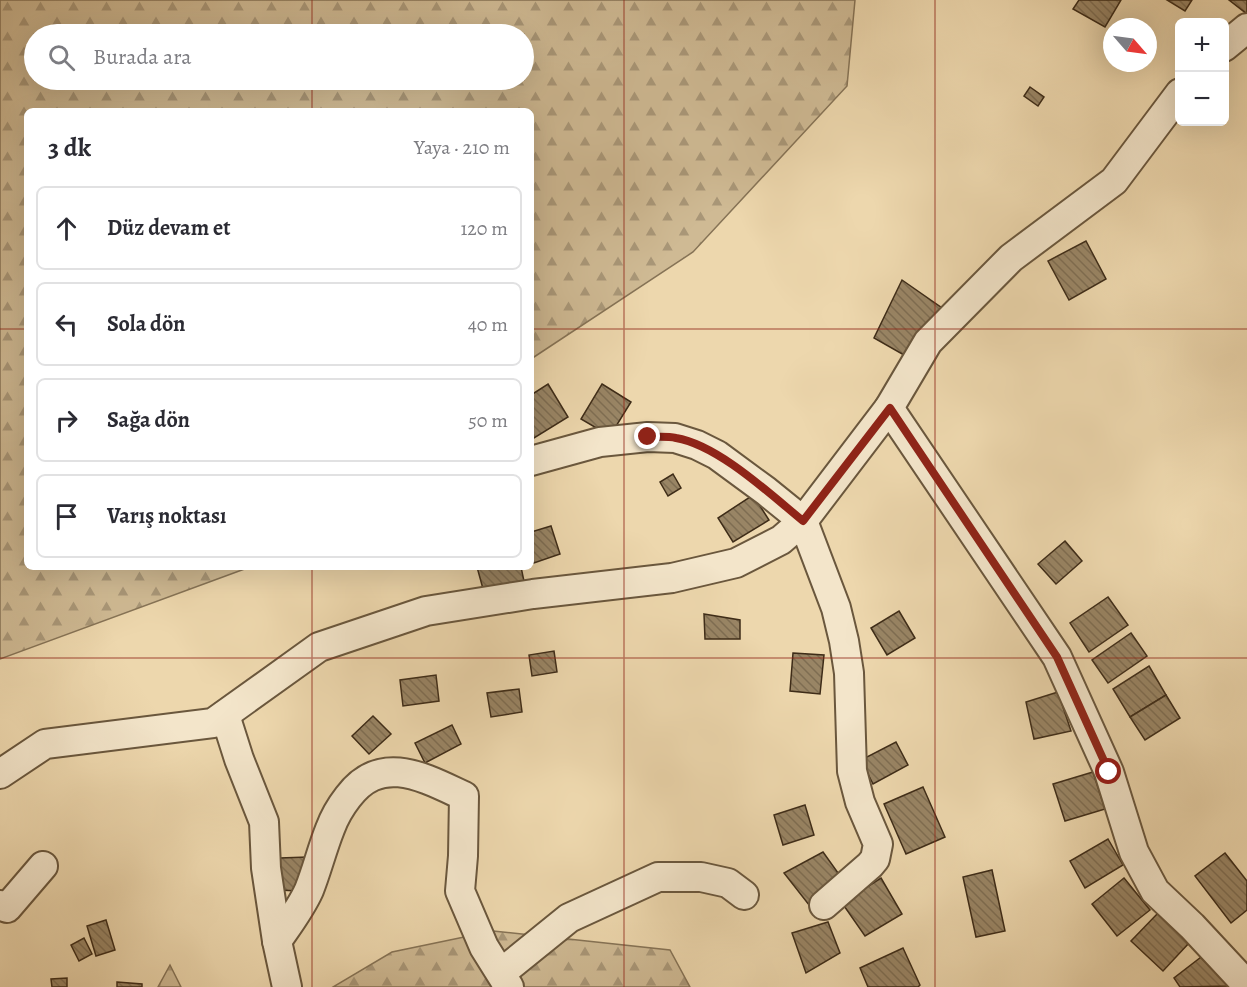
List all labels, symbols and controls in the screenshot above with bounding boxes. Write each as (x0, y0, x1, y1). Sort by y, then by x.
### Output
north arrow (1103, 18, 1157, 72)
map controls (1175, 18, 1229, 126)
button: + (1175, 18, 1229, 72)
search box (24, 24, 534, 90)
icon: search (45, 41, 78, 74)
text: Burada ara (93, 42, 192, 72)
button: − (1175, 72, 1229, 126)
text: 3 dk (48, 130, 91, 165)
text: Yaya · 210 m (414, 134, 510, 161)
icon: ahead (50, 212, 83, 245)
text: Düz devam et (107, 213, 230, 243)
text: 120 m (460, 215, 508, 242)
icon: left (50, 308, 83, 341)
text: Sola dön (107, 309, 185, 339)
text: 40 m (468, 311, 508, 338)
icon: right (50, 404, 83, 437)
text: Sağa dön (107, 405, 190, 435)
text: 50 m (468, 407, 508, 434)
route end (634, 423, 660, 449)
icon: arrive (50, 500, 83, 533)
text: Varış noktası (107, 501, 226, 531)
route start (1095, 758, 1121, 784)

